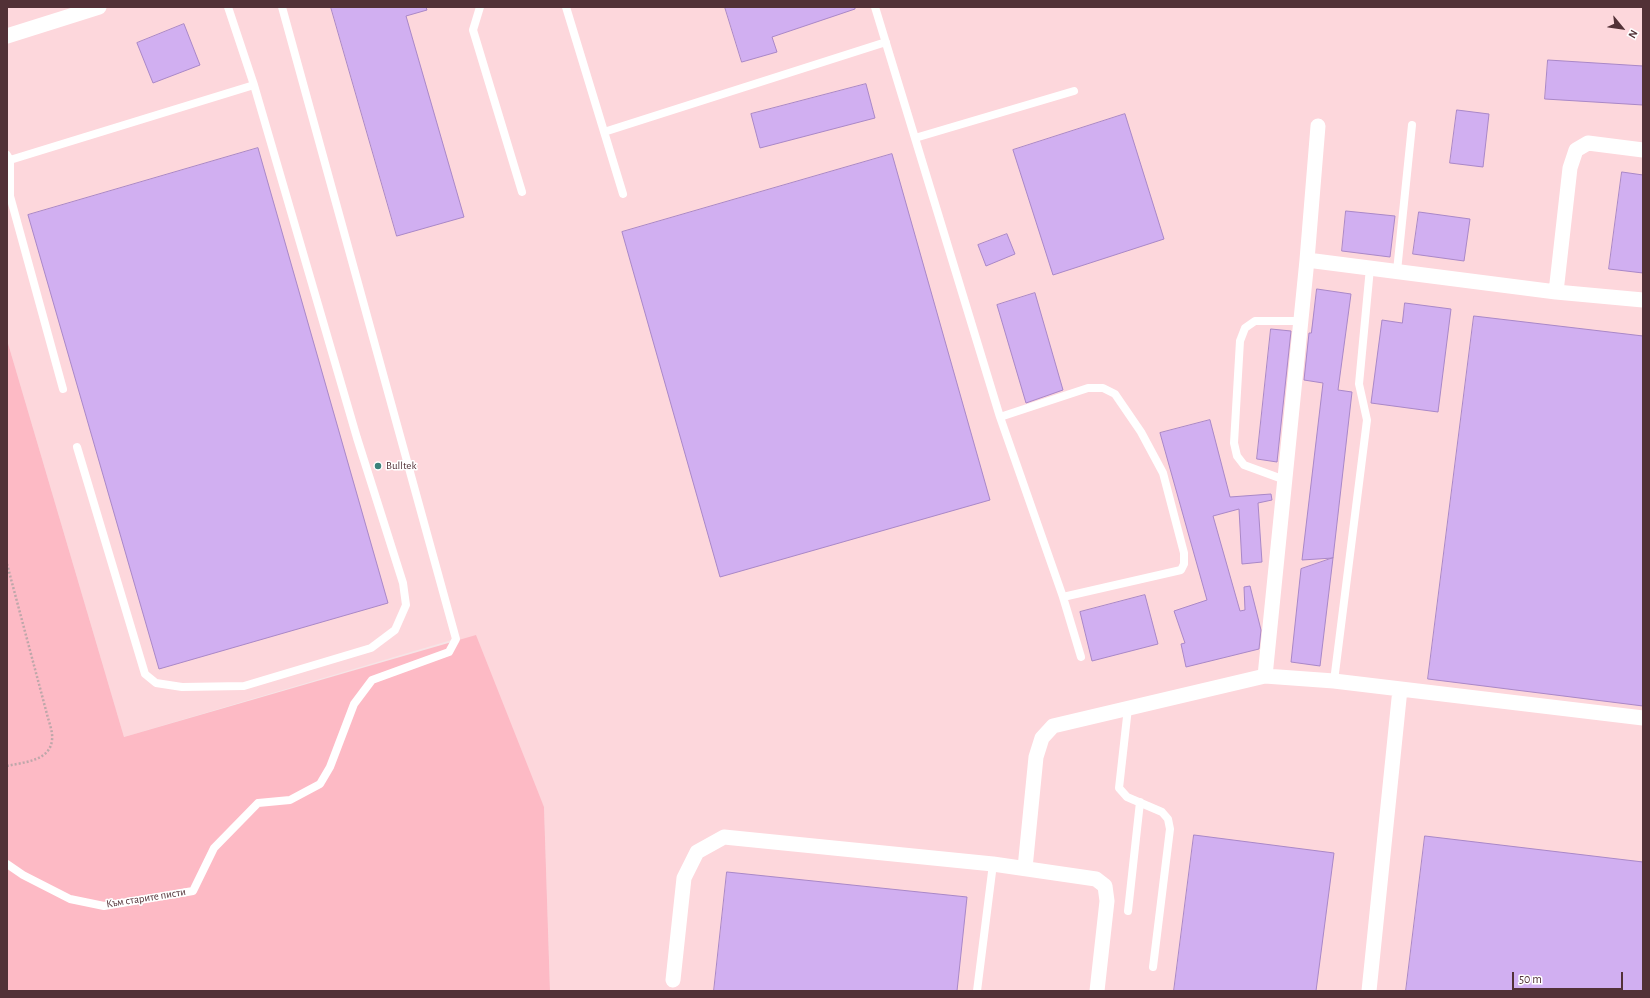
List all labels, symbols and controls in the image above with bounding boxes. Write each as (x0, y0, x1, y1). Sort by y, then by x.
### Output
north arrow (1602, 8, 1642, 48)
text: N (1626, 28, 1640, 40)
place label: Bulltek (386, 459, 416, 473)
marker: Bulltek (373, 461, 383, 471)
street label: Към старите писти (105, 885, 187, 911)
scale bar (1514, 964, 1625, 990)
text: 50 m (1519, 973, 1542, 985)

